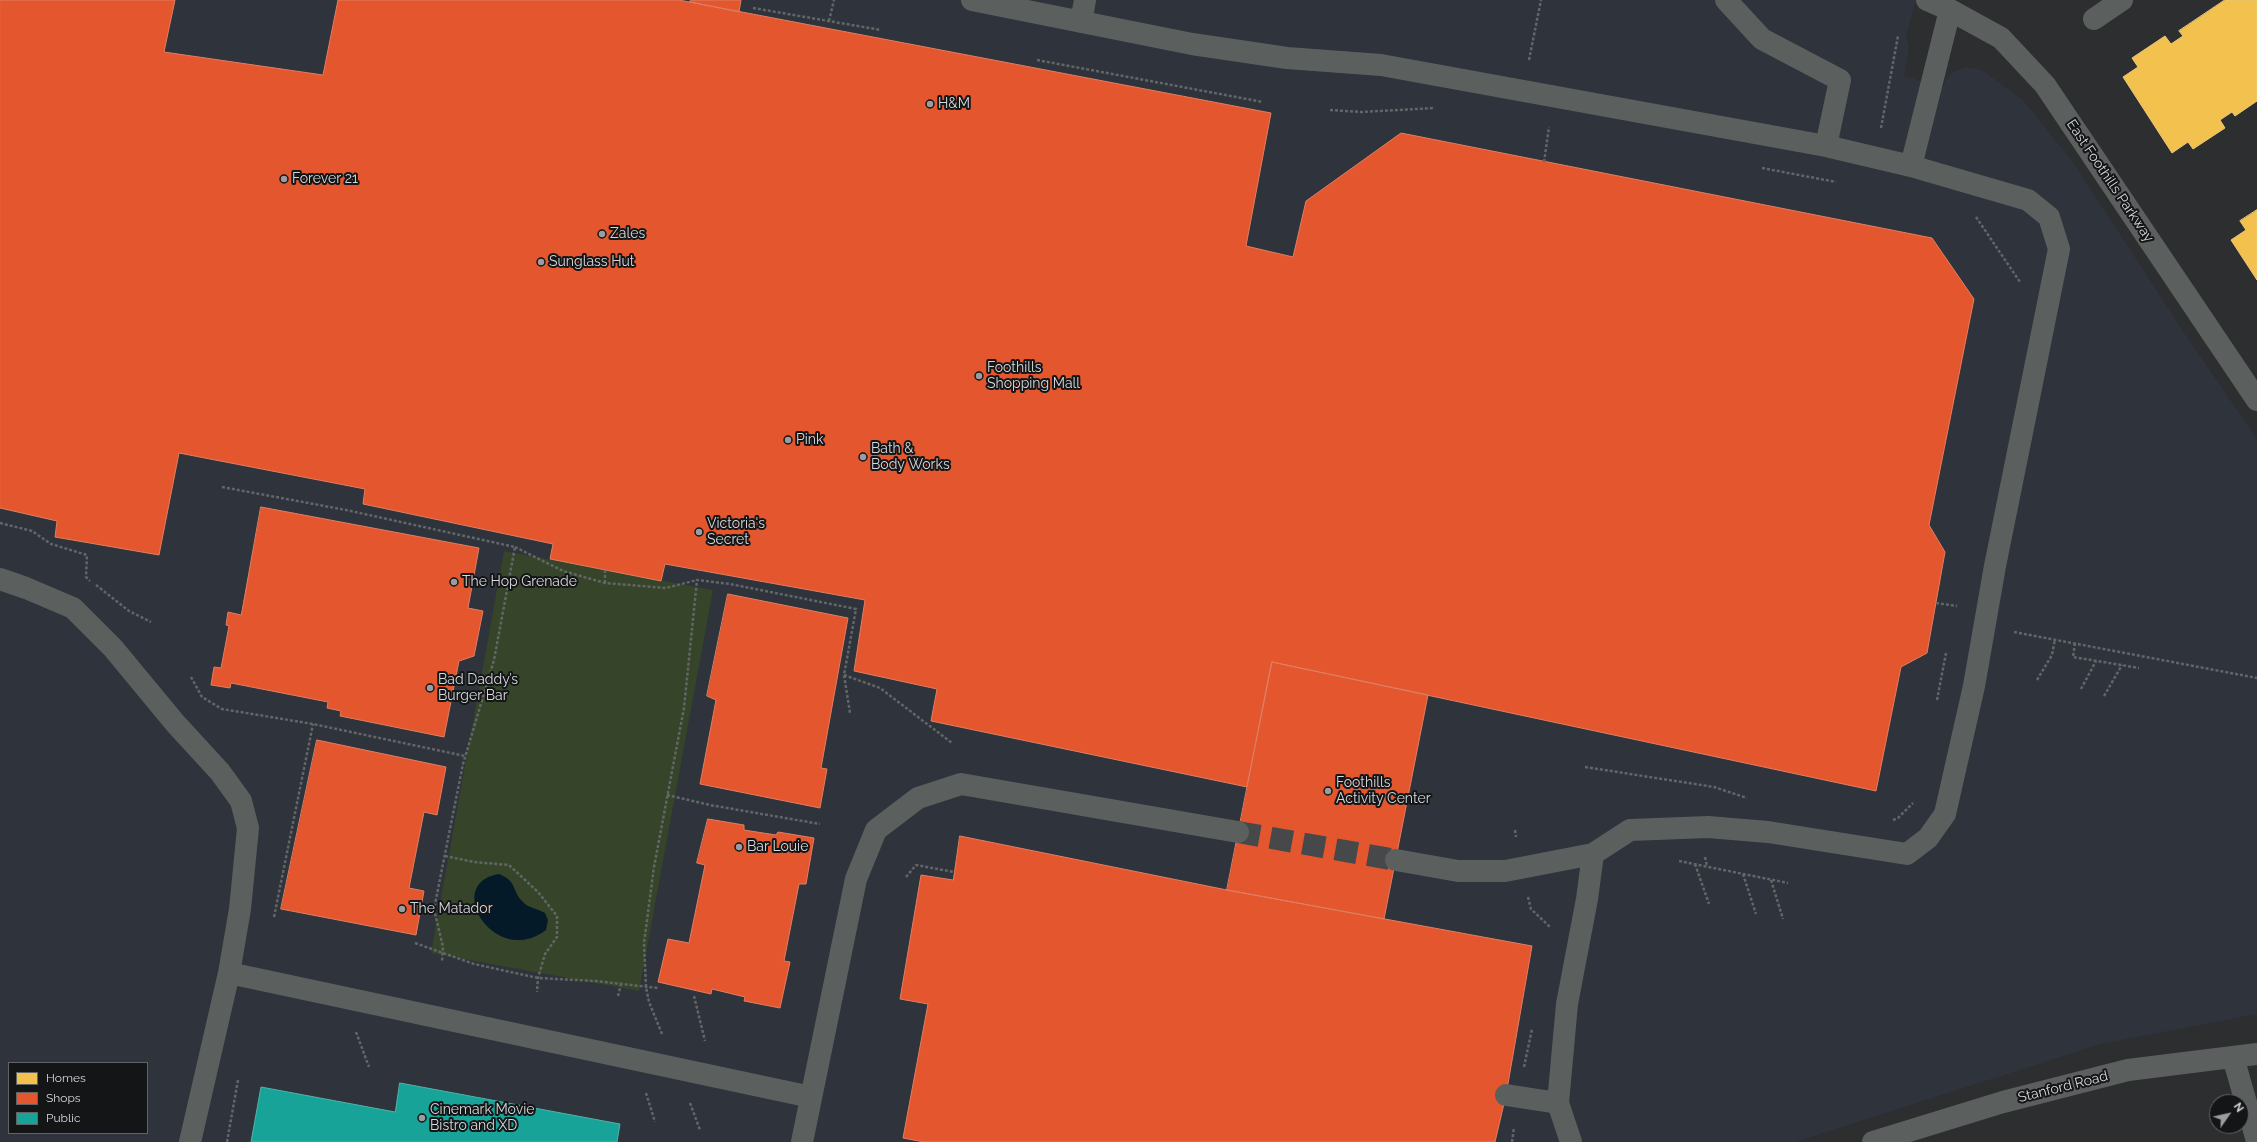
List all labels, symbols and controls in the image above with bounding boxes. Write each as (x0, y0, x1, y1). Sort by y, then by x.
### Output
place label: H&M (938, 96, 970, 112)
marker: H&M (925, 99, 935, 109)
street label: East Foothills Parkway (2063, 117, 2157, 245)
place label: Forever 21 (292, 171, 358, 187)
marker: Forever 21 (279, 174, 289, 184)
place label: Zales (610, 226, 645, 242)
marker: Zales (597, 229, 607, 239)
place label: Sunglass Hut (549, 254, 634, 270)
marker: Sunglass Hut (536, 257, 546, 267)
place label: Foothills Shopping Mall (987, 360, 1080, 392)
marker: Foothills Shopping Mall (974, 371, 984, 381)
place label: Pink (796, 432, 823, 448)
marker: Pink (783, 435, 793, 445)
place label: Bath & Body Works (871, 441, 950, 474)
marker: Bath & Body Works (858, 452, 868, 462)
place label: Victoria's Secret (707, 516, 765, 548)
marker: Victoria's Secret (694, 527, 704, 537)
place label: The Hop Grenade (462, 574, 577, 590)
marker: The Hop Grenade (449, 577, 459, 587)
place label: Bad Daddy’s Burger Bar (438, 672, 518, 704)
marker: Bad Daddy’s Burger Bar (425, 683, 435, 693)
place label: Foothills Activity Center (1336, 775, 1431, 808)
marker: Foothills Activity Center (1323, 786, 1333, 796)
place label: Bar Louie (747, 839, 808, 855)
marker: Bar Louie (734, 842, 744, 852)
place label: The Matador (410, 901, 493, 917)
marker: The Matador (397, 904, 407, 914)
legend (8, 1062, 148, 1134)
street label: Stanford Road (2016, 1068, 2110, 1106)
text: Homes (46, 1071, 86, 1085)
text: Shops (46, 1091, 81, 1105)
north arrow (2209, 1094, 2249, 1134)
text: N (2231, 1100, 2246, 1115)
place label: Cinemark Movie Bistro and XD (430, 1102, 534, 1134)
text: Public (46, 1111, 80, 1125)
marker: Cinemark Movie Bistro and XD (417, 1113, 427, 1123)

